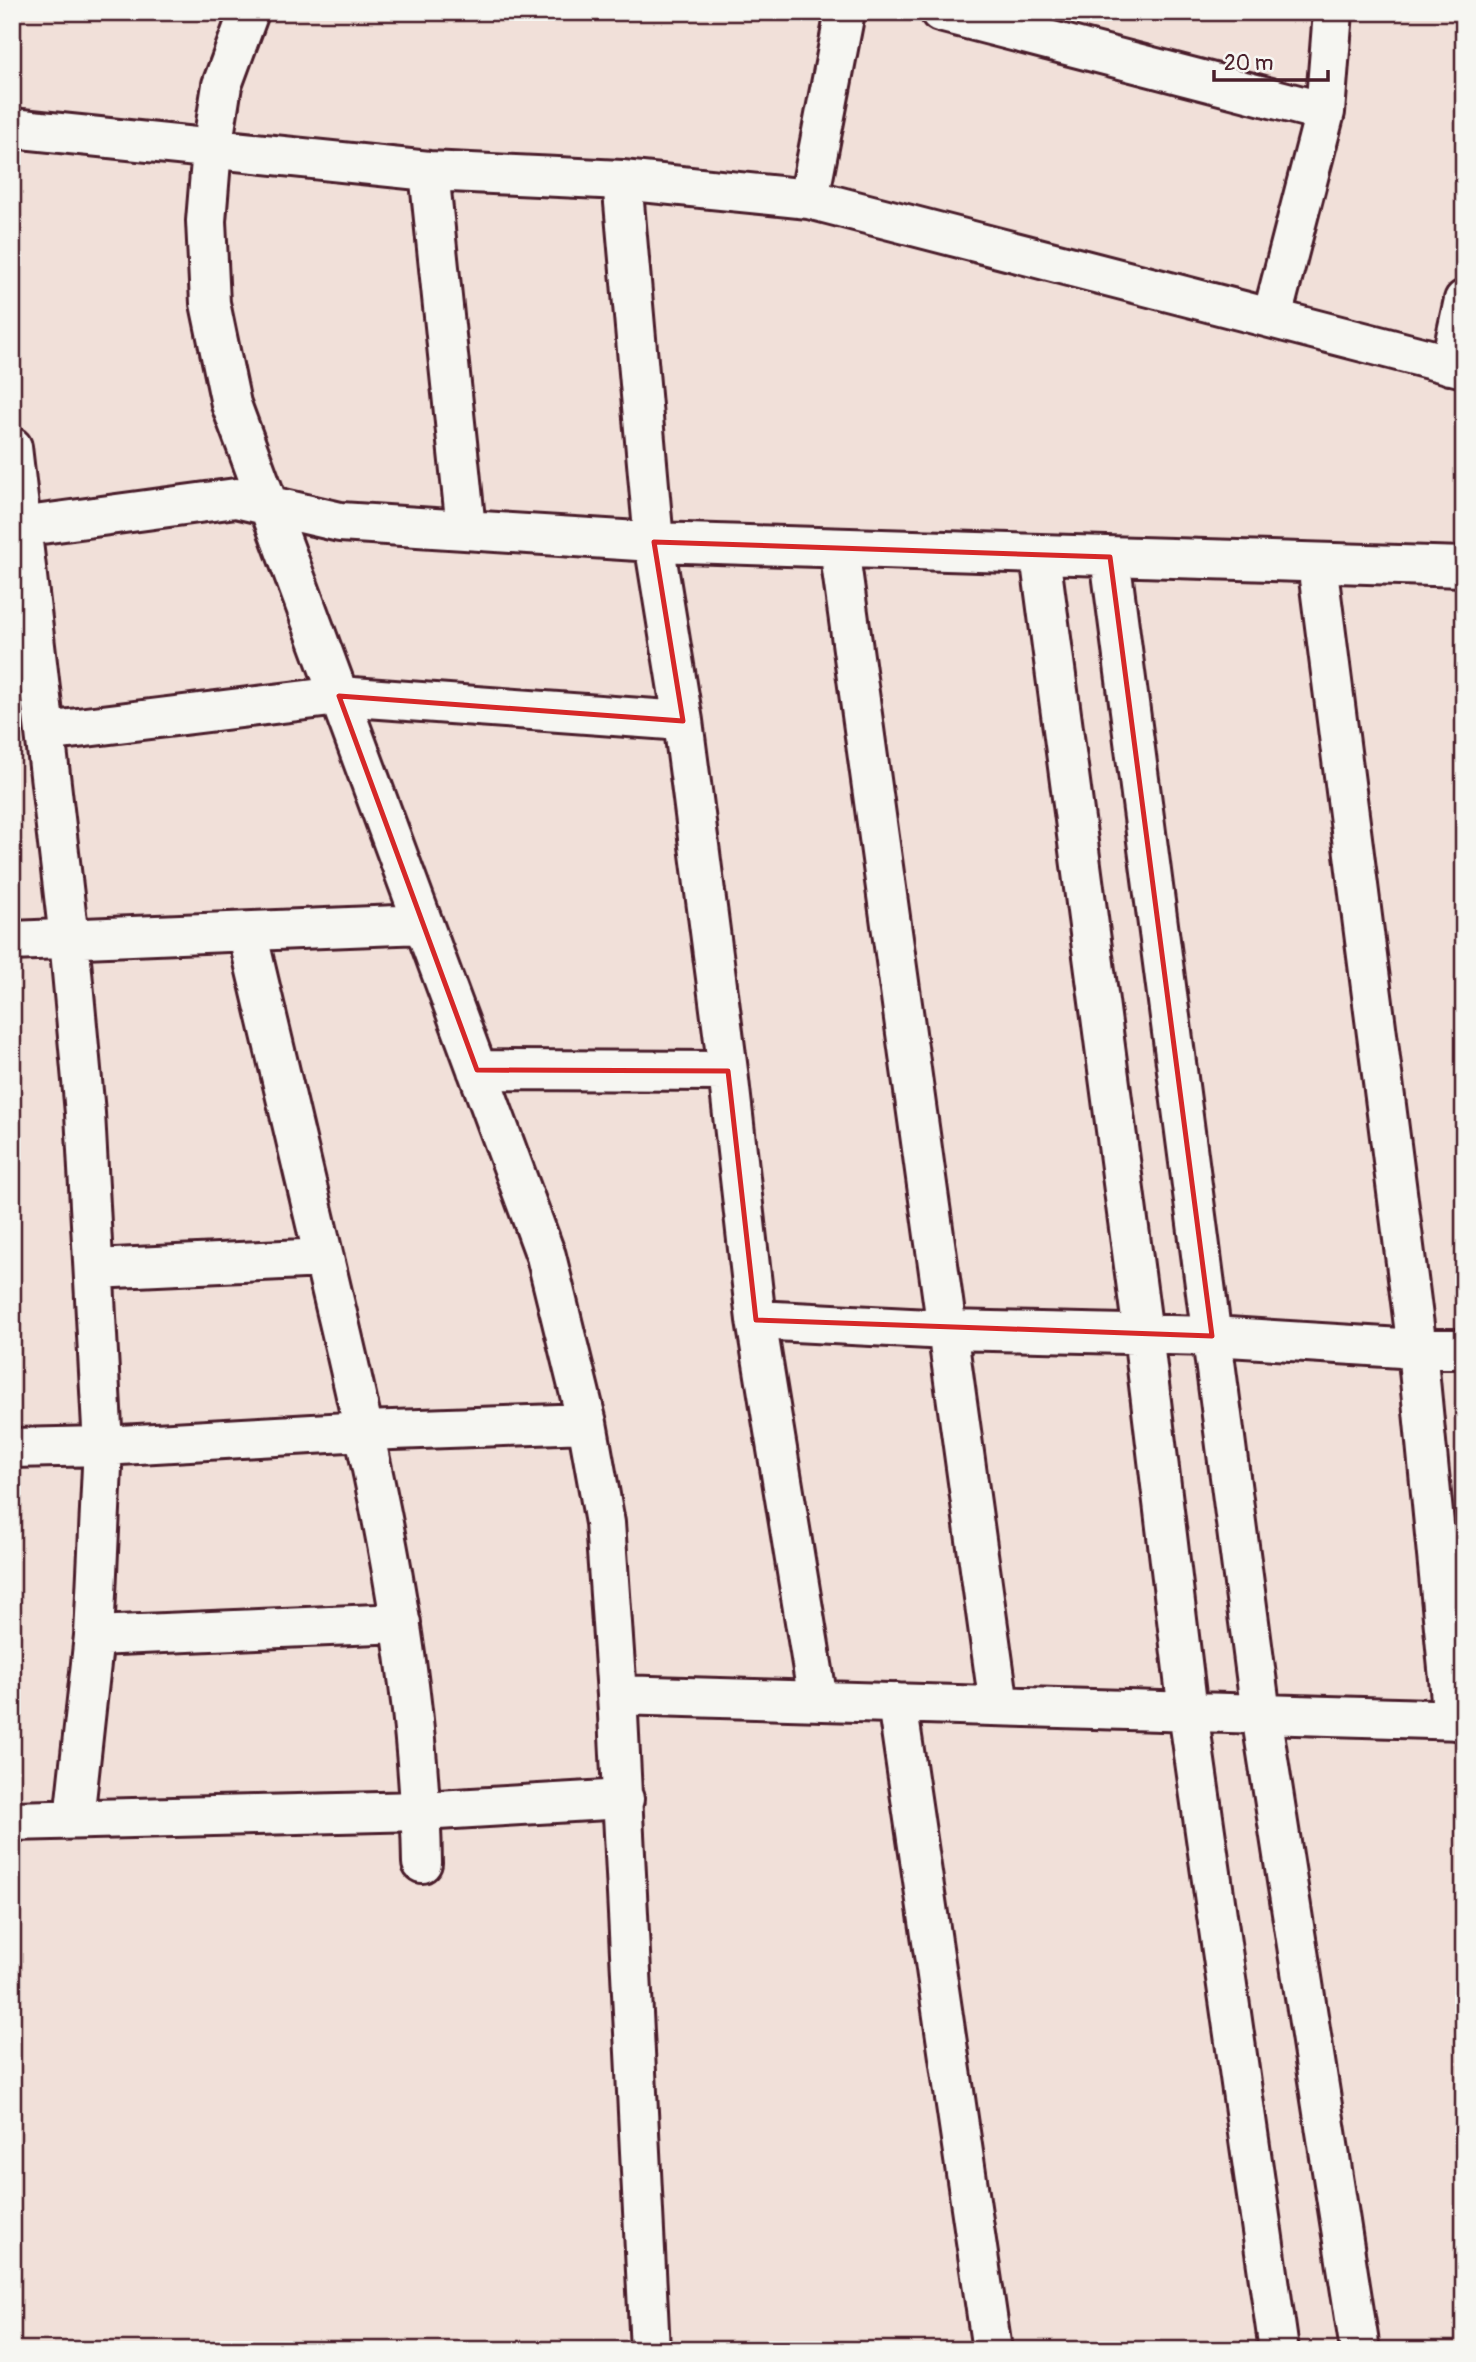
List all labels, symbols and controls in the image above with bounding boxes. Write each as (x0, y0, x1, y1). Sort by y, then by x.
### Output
scale bar (1214, 38, 1327, 82)
text: 20 m (1224, 50, 1273, 77)

